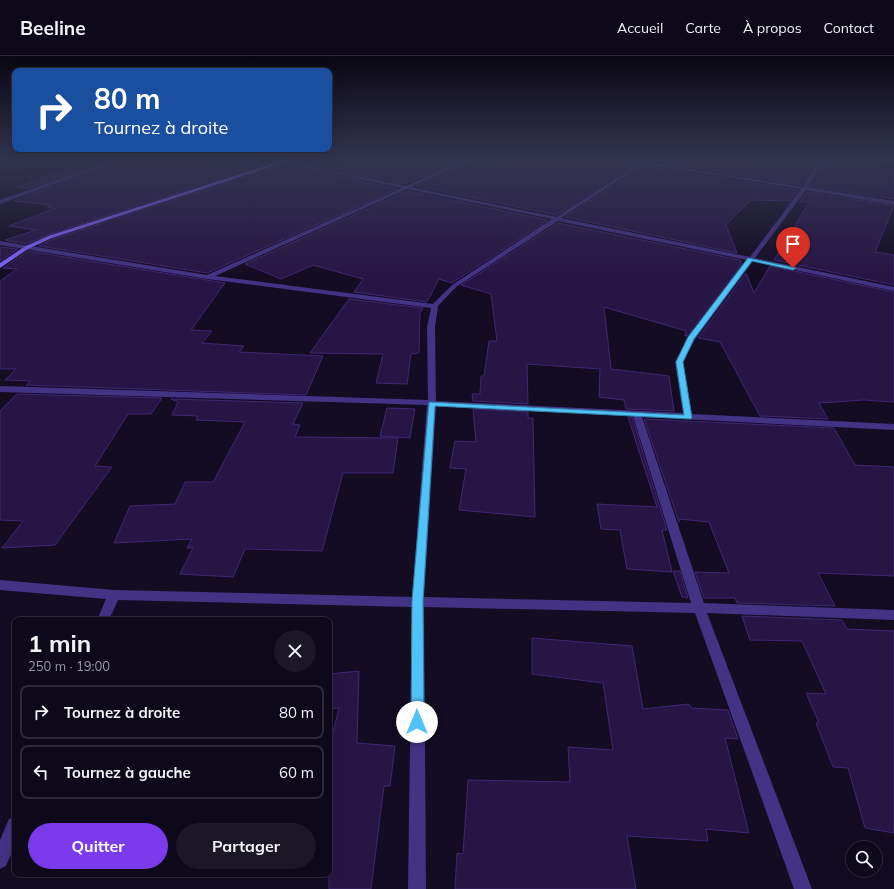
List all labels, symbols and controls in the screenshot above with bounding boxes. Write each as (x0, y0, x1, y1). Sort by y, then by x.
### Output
text: Beeline (20, 16, 86, 40)
text: Accueil (617, 19, 663, 37)
text: Carte (685, 19, 721, 37)
text: À propos (743, 19, 802, 37)
text: Contact (824, 19, 874, 37)
text: 80 m (94, 81, 160, 116)
icon: right (28, 84, 80, 136)
text: Tournez à droite (94, 116, 228, 139)
pin (776, 227, 810, 268)
icon: arrive (782, 233, 804, 255)
text: 1 min (28, 628, 91, 658)
button: close (274, 630, 316, 672)
text: 250 m · 19:00 (28, 658, 110, 674)
icon: right (30, 701, 52, 723)
position arrow (396, 701, 438, 743)
text: Tournez à droite (64, 703, 180, 722)
text: 80 m (279, 703, 314, 722)
icon: left (30, 761, 52, 783)
text: Tournez à gauche (64, 763, 191, 782)
text: 60 m (279, 763, 314, 782)
button: Quitter (28, 823, 168, 869)
button: Partager (176, 823, 316, 869)
map controls (846, 841, 882, 877)
button: search (846, 841, 882, 877)

